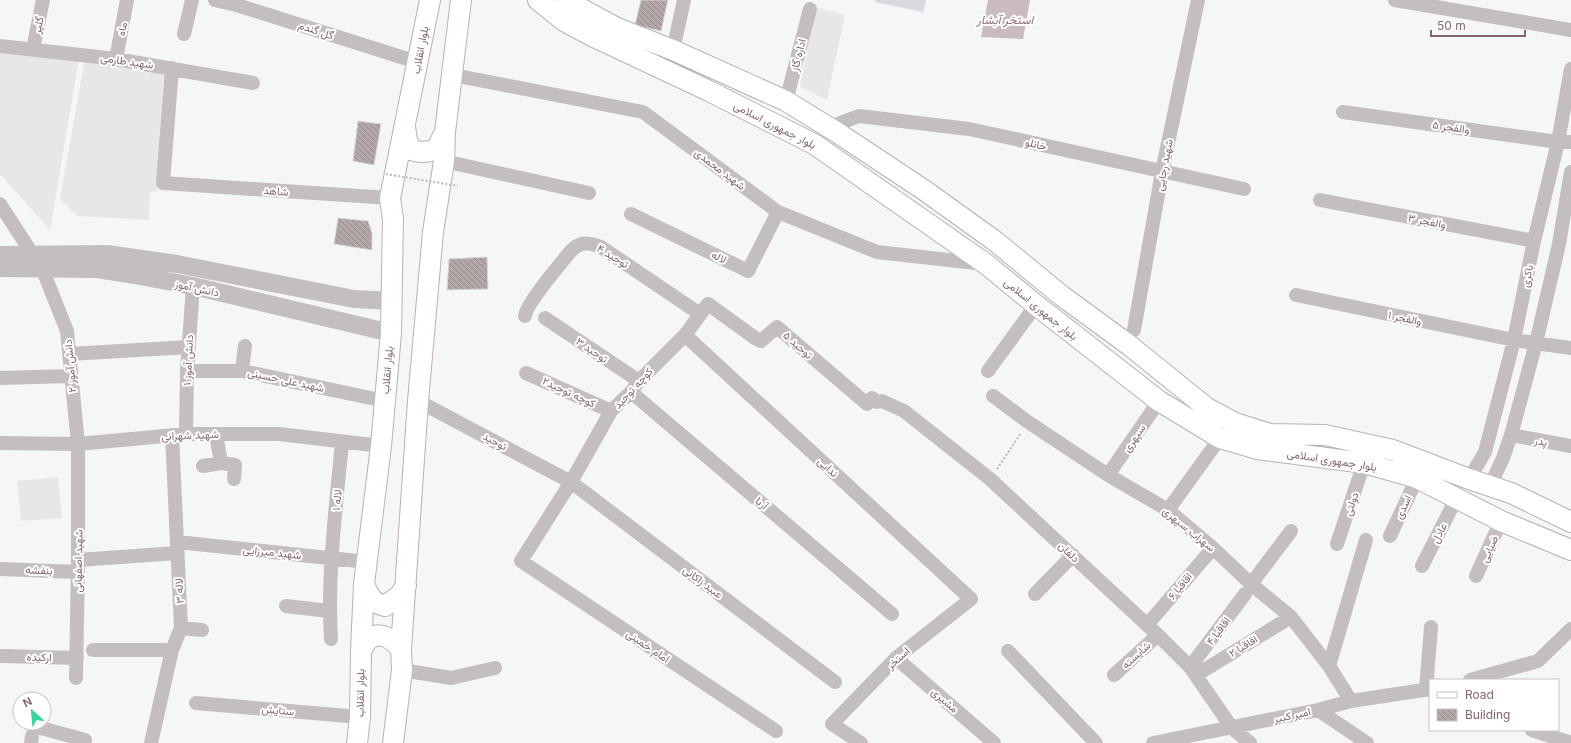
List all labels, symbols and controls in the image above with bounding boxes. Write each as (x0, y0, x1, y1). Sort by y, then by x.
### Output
water label: استخر آبشار (976, 12, 1034, 28)
scale bar (1431, 12, 1525, 38)
street label: گلپر (29, 15, 48, 36)
street label: گل گندم (296, 18, 336, 43)
text: 50 m (1437, 18, 1466, 33)
street label: ماه (114, 21, 130, 37)
street label: بلوار انقلاب (409, 25, 431, 75)
street label: اداره گاز (787, 37, 809, 74)
street label: شهید طارمی (100, 50, 155, 72)
street label: بلوار جمهوری اسلامی (731, 98, 819, 152)
street label: والفجر ۵ (1431, 117, 1471, 137)
street label: خانلو (1024, 135, 1048, 153)
street label: شهید رجایی (1152, 138, 1176, 192)
street label: شهید محمدی (692, 145, 749, 193)
street label: شاهد (263, 183, 289, 199)
street label: والفجر ۳ (1407, 210, 1447, 232)
street label: توحید ۴ (595, 241, 632, 272)
street label: لاله (709, 247, 729, 267)
street label: باکری (1518, 263, 1536, 289)
street label: بلوار جمهوری اسلامی (1001, 275, 1081, 343)
street label: دانش آموز (173, 276, 220, 299)
street label: والفجر ۱ (1387, 308, 1423, 328)
street label: توحید ۵ (780, 328, 816, 362)
street label: دانش آموز ۱ (180, 334, 196, 386)
street label: توحید ۳ (573, 334, 611, 366)
street label: دانش آموز ۲ (61, 339, 79, 393)
street label: بلوار انقلاب (378, 345, 396, 395)
street label: کوچه توحید (610, 364, 656, 412)
street label: شهید علی حسینی (246, 365, 326, 395)
street label: کوچه توحید۲ (540, 374, 598, 411)
street label: سپهری (1119, 421, 1150, 455)
street label: شهید شهرانی (161, 427, 219, 443)
street label: توحید (480, 429, 510, 453)
street label: پدر (1532, 433, 1549, 450)
street label: بلوار جمهوری اسلامی (1286, 446, 1378, 474)
street label: ندایی (815, 454, 841, 480)
street label: لاله ۱ (329, 489, 345, 511)
street label: دولتی (1340, 490, 1362, 518)
street label: اسدی (1391, 493, 1415, 521)
street label: آریا (753, 494, 772, 513)
street label: سهراب سپهری (1159, 504, 1218, 555)
street label: عادل (1428, 520, 1450, 545)
street label: شهید اصفهانی (70, 529, 86, 593)
street label: ضیایی (1477, 533, 1501, 565)
street label: دلفان (1055, 539, 1083, 565)
street label: شهید میرزایی (242, 542, 302, 562)
street label: بنفشه (25, 563, 53, 577)
street label: عبید زاکانی (680, 563, 726, 602)
street label: اقاقیا ۶ (1165, 570, 1195, 602)
street label: لاله ۳ (171, 578, 187, 604)
street label: اقاقیا ۴ (1203, 614, 1233, 648)
street label: امام خمینی (623, 626, 672, 666)
street label: اقاقیا ۲ (1226, 632, 1260, 660)
street label: شایسته (1119, 638, 1154, 672)
street label: استخر (883, 644, 913, 673)
street label: ارکیده (26, 650, 52, 664)
street label: بلوار انقلاب (353, 669, 367, 717)
legend (1429, 679, 1559, 731)
street label: مشیری (929, 684, 962, 716)
text: Road (1465, 687, 1494, 702)
north arrow (12, 691, 52, 731)
text: N (21, 694, 34, 710)
street label: ستایش (261, 702, 295, 718)
street label: امیر کبیر (1271, 704, 1312, 726)
text: Building (1465, 707, 1510, 722)

